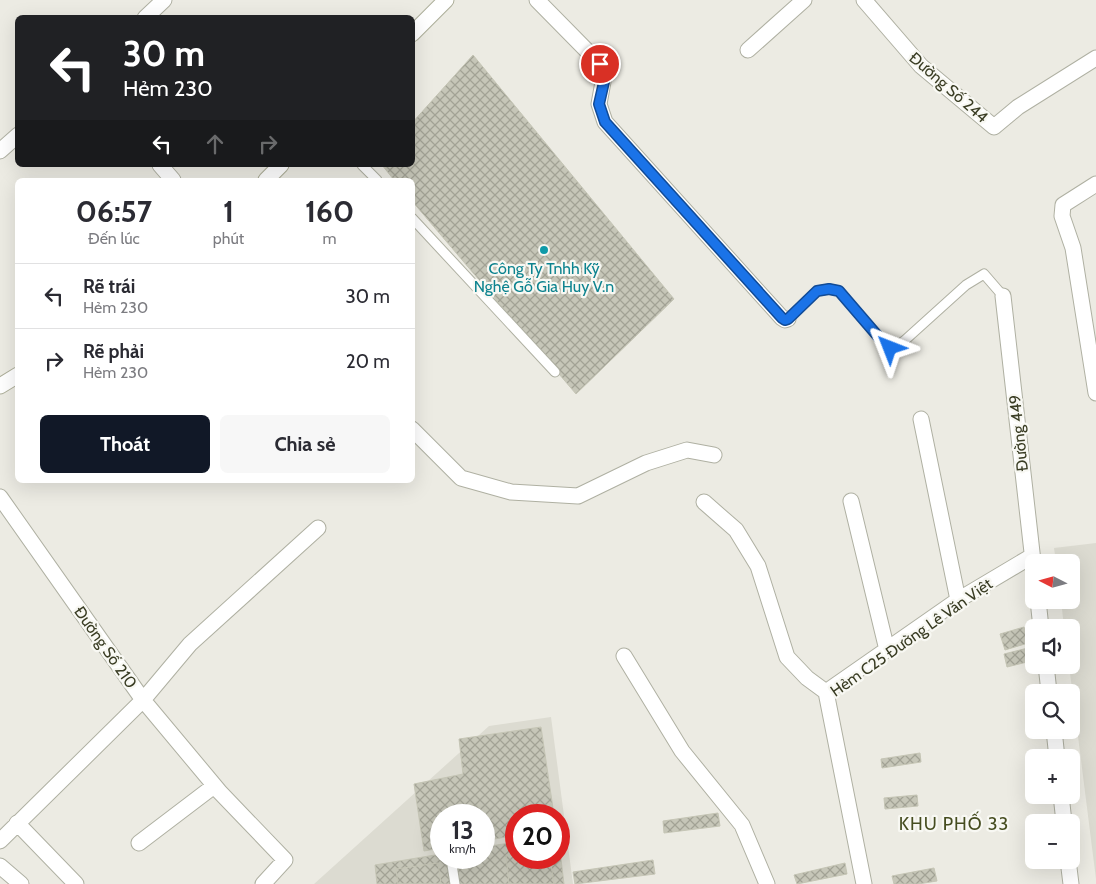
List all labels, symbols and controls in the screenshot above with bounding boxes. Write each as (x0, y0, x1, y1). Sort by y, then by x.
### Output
text: 30 m (123, 32, 205, 75)
icon: left (40, 35, 105, 100)
pin (579, 43, 621, 85)
street label: Đường Số 244 (905, 48, 992, 127)
icon: arrive (586, 50, 614, 78)
text: Hẻm 230 (123, 75, 213, 102)
icon: left (148, 130, 176, 158)
icon: ahead (201, 130, 229, 158)
icon: right (254, 130, 282, 158)
text: 06:57 (76, 193, 152, 230)
text: 1 (223, 193, 234, 230)
text: 160 (305, 193, 354, 230)
text: Đến lúc (88, 229, 140, 248)
text: phút (213, 229, 244, 248)
text: m (323, 229, 337, 248)
marker: Công Ty Tnhh Kỹ Nghệ Gỗ Gia Huy V.n (538, 244, 550, 256)
place label: Công Ty Tnhh Kỹ Nghệ Gỗ Gia Huy V.n (474, 259, 614, 296)
text: Rẽ trái (83, 275, 135, 298)
icon: left (40, 282, 68, 310)
text: 30 m (346, 285, 390, 308)
text: Hẻm 230 (83, 298, 148, 317)
position arrow (863, 321, 915, 373)
text: Rẽ phải (83, 340, 144, 363)
icon: right (40, 347, 68, 375)
text: 20 m (346, 350, 390, 373)
text: Hẻm 230 (83, 363, 148, 382)
street label: Đường 449 (1005, 394, 1032, 472)
button: Thoát (40, 415, 210, 473)
button: Chia sẻ (220, 415, 390, 473)
north arrow (1025, 554, 1080, 609)
map controls (1025, 554, 1080, 869)
street label: Hẻm C25 Đường Lê Văn Việt (827, 574, 996, 701)
street label: Đường Số 210 (70, 603, 141, 692)
button: sound (1025, 619, 1080, 674)
button: search (1025, 684, 1080, 739)
button: + (1025, 749, 1080, 804)
speed limit sign: 20 (505, 804, 570, 869)
district label: KHU PHỐ 33 (899, 811, 1009, 835)
button: − (1025, 814, 1080, 869)
text: 13 (451, 815, 474, 845)
text: km/h (449, 841, 476, 856)

